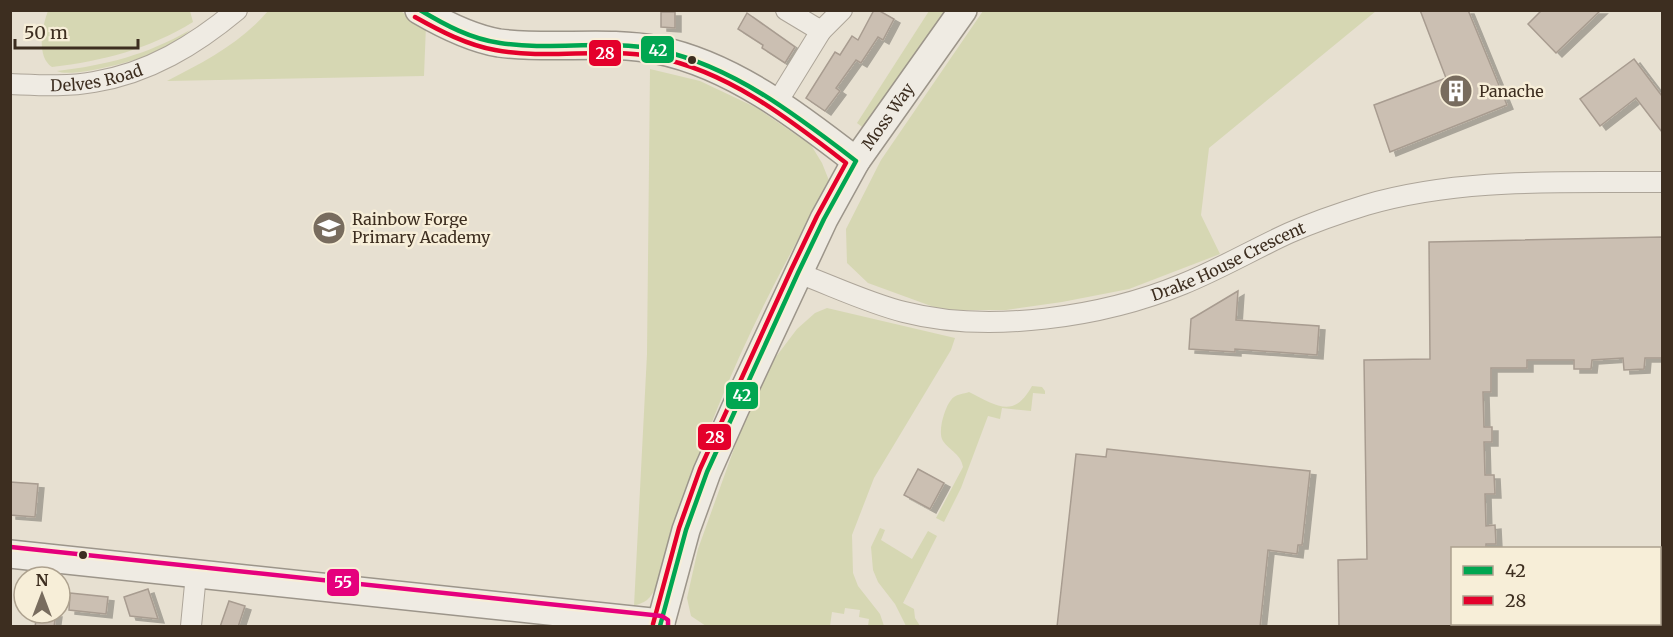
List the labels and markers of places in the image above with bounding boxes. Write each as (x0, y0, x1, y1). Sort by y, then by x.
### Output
unlabelled marker (686, 54, 698, 66)
building icon: Panache (1438, 73, 1474, 109)
place label: Panache (1479, 81, 1544, 101)
place label: Rainbow Forge Primary Academy (352, 209, 491, 247)
school or university icon: Rainbow Forge Primary Academy (311, 210, 347, 246)
unlabelled marker (77, 549, 89, 561)

